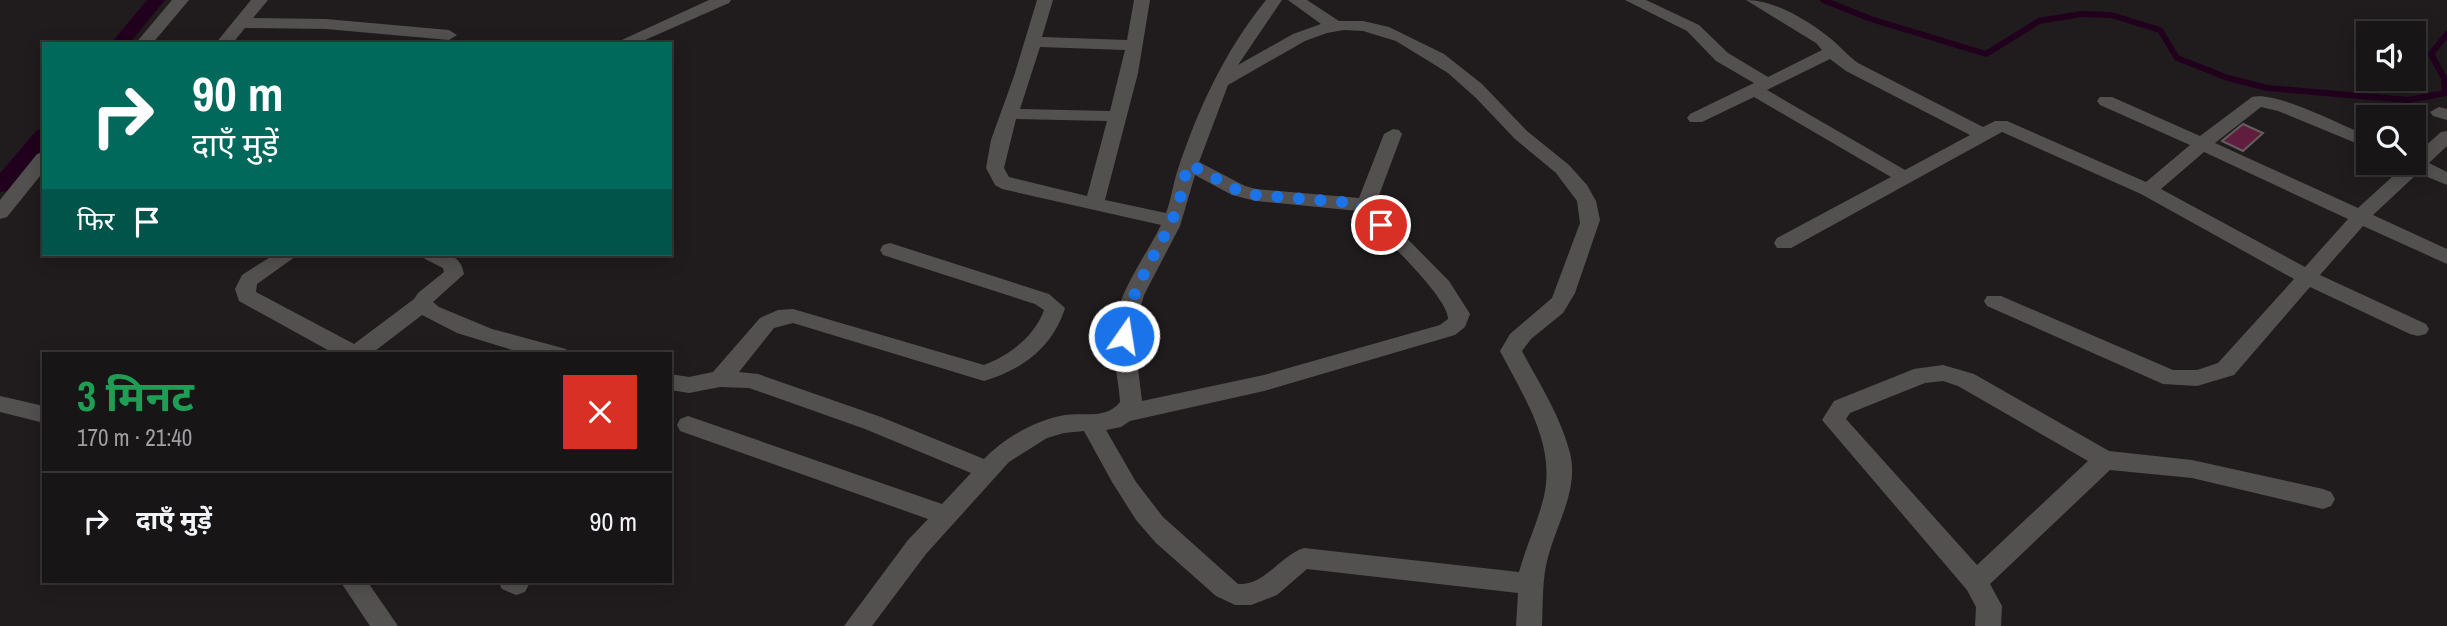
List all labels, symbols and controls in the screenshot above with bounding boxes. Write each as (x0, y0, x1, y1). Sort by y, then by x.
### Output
map controls (2356, 21, 2426, 175)
button: sound (2356, 21, 2426, 91)
text: 90 m (192, 60, 284, 126)
icon: right (77, 70, 168, 161)
button: search (2356, 105, 2426, 175)
text: दाएँ मुड़ें (192, 123, 279, 166)
pin (1351, 195, 1411, 255)
text: फिर (77, 203, 114, 238)
icon: arrive (128, 203, 166, 241)
icon: arrive (1362, 206, 1400, 244)
position arrow (1087, 299, 1161, 373)
text: 3 मिनट (77, 368, 194, 424)
button: close (563, 375, 637, 449)
text: 170 m · 21:40 (77, 422, 192, 453)
icon: right (77, 502, 115, 540)
text: दाएँ मुड़ें (136, 502, 212, 537)
text: 90 m (590, 504, 637, 539)

